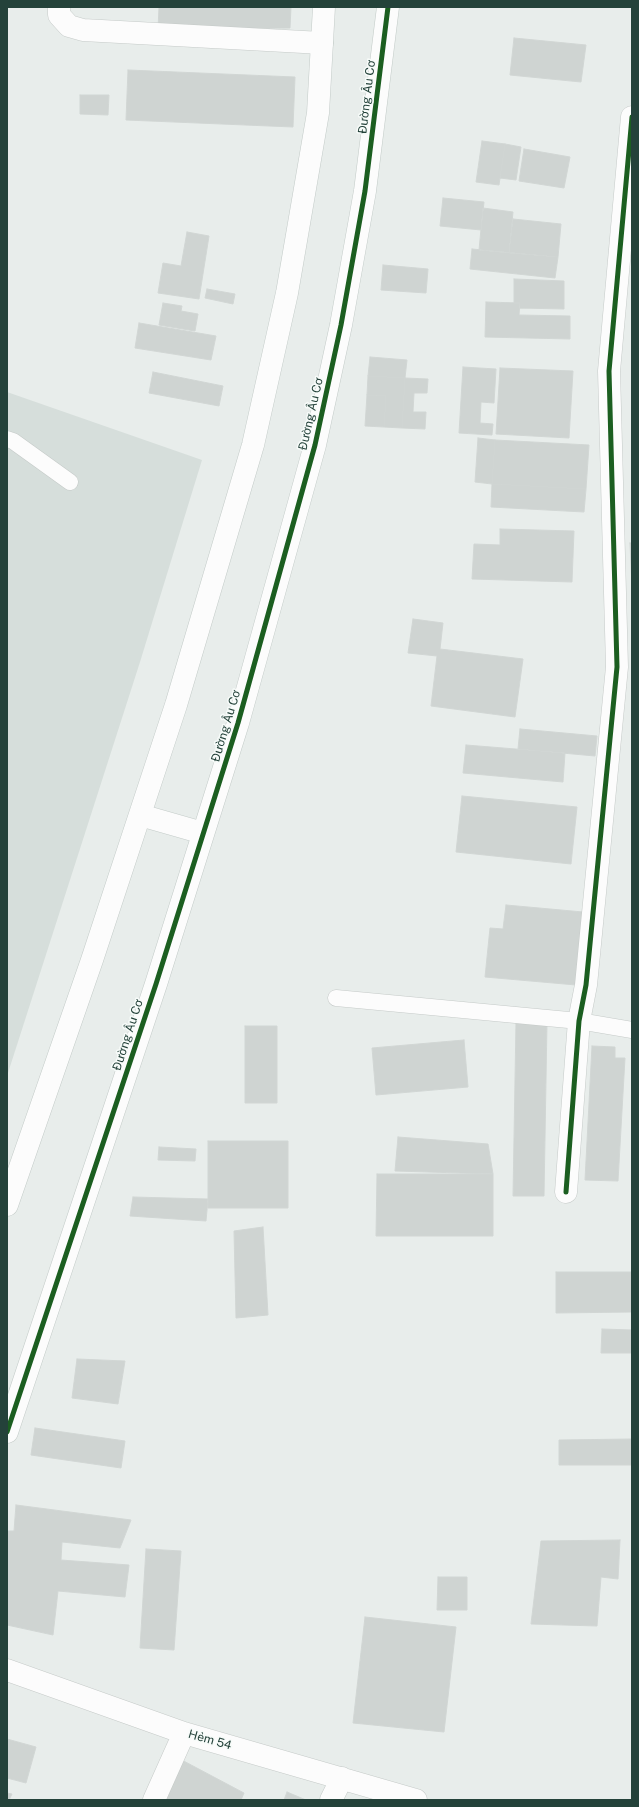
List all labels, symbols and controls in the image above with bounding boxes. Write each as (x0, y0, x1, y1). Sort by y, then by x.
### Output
street label: Đường Âu Cơ (355, 59, 379, 135)
street label: Đường Âu Cơ (296, 376, 326, 452)
street label: Đường Âu Cơ (208, 688, 244, 764)
street label: Đường Âu Cơ (110, 997, 146, 1073)
street label: Hẻm 54 (187, 1727, 233, 1753)

